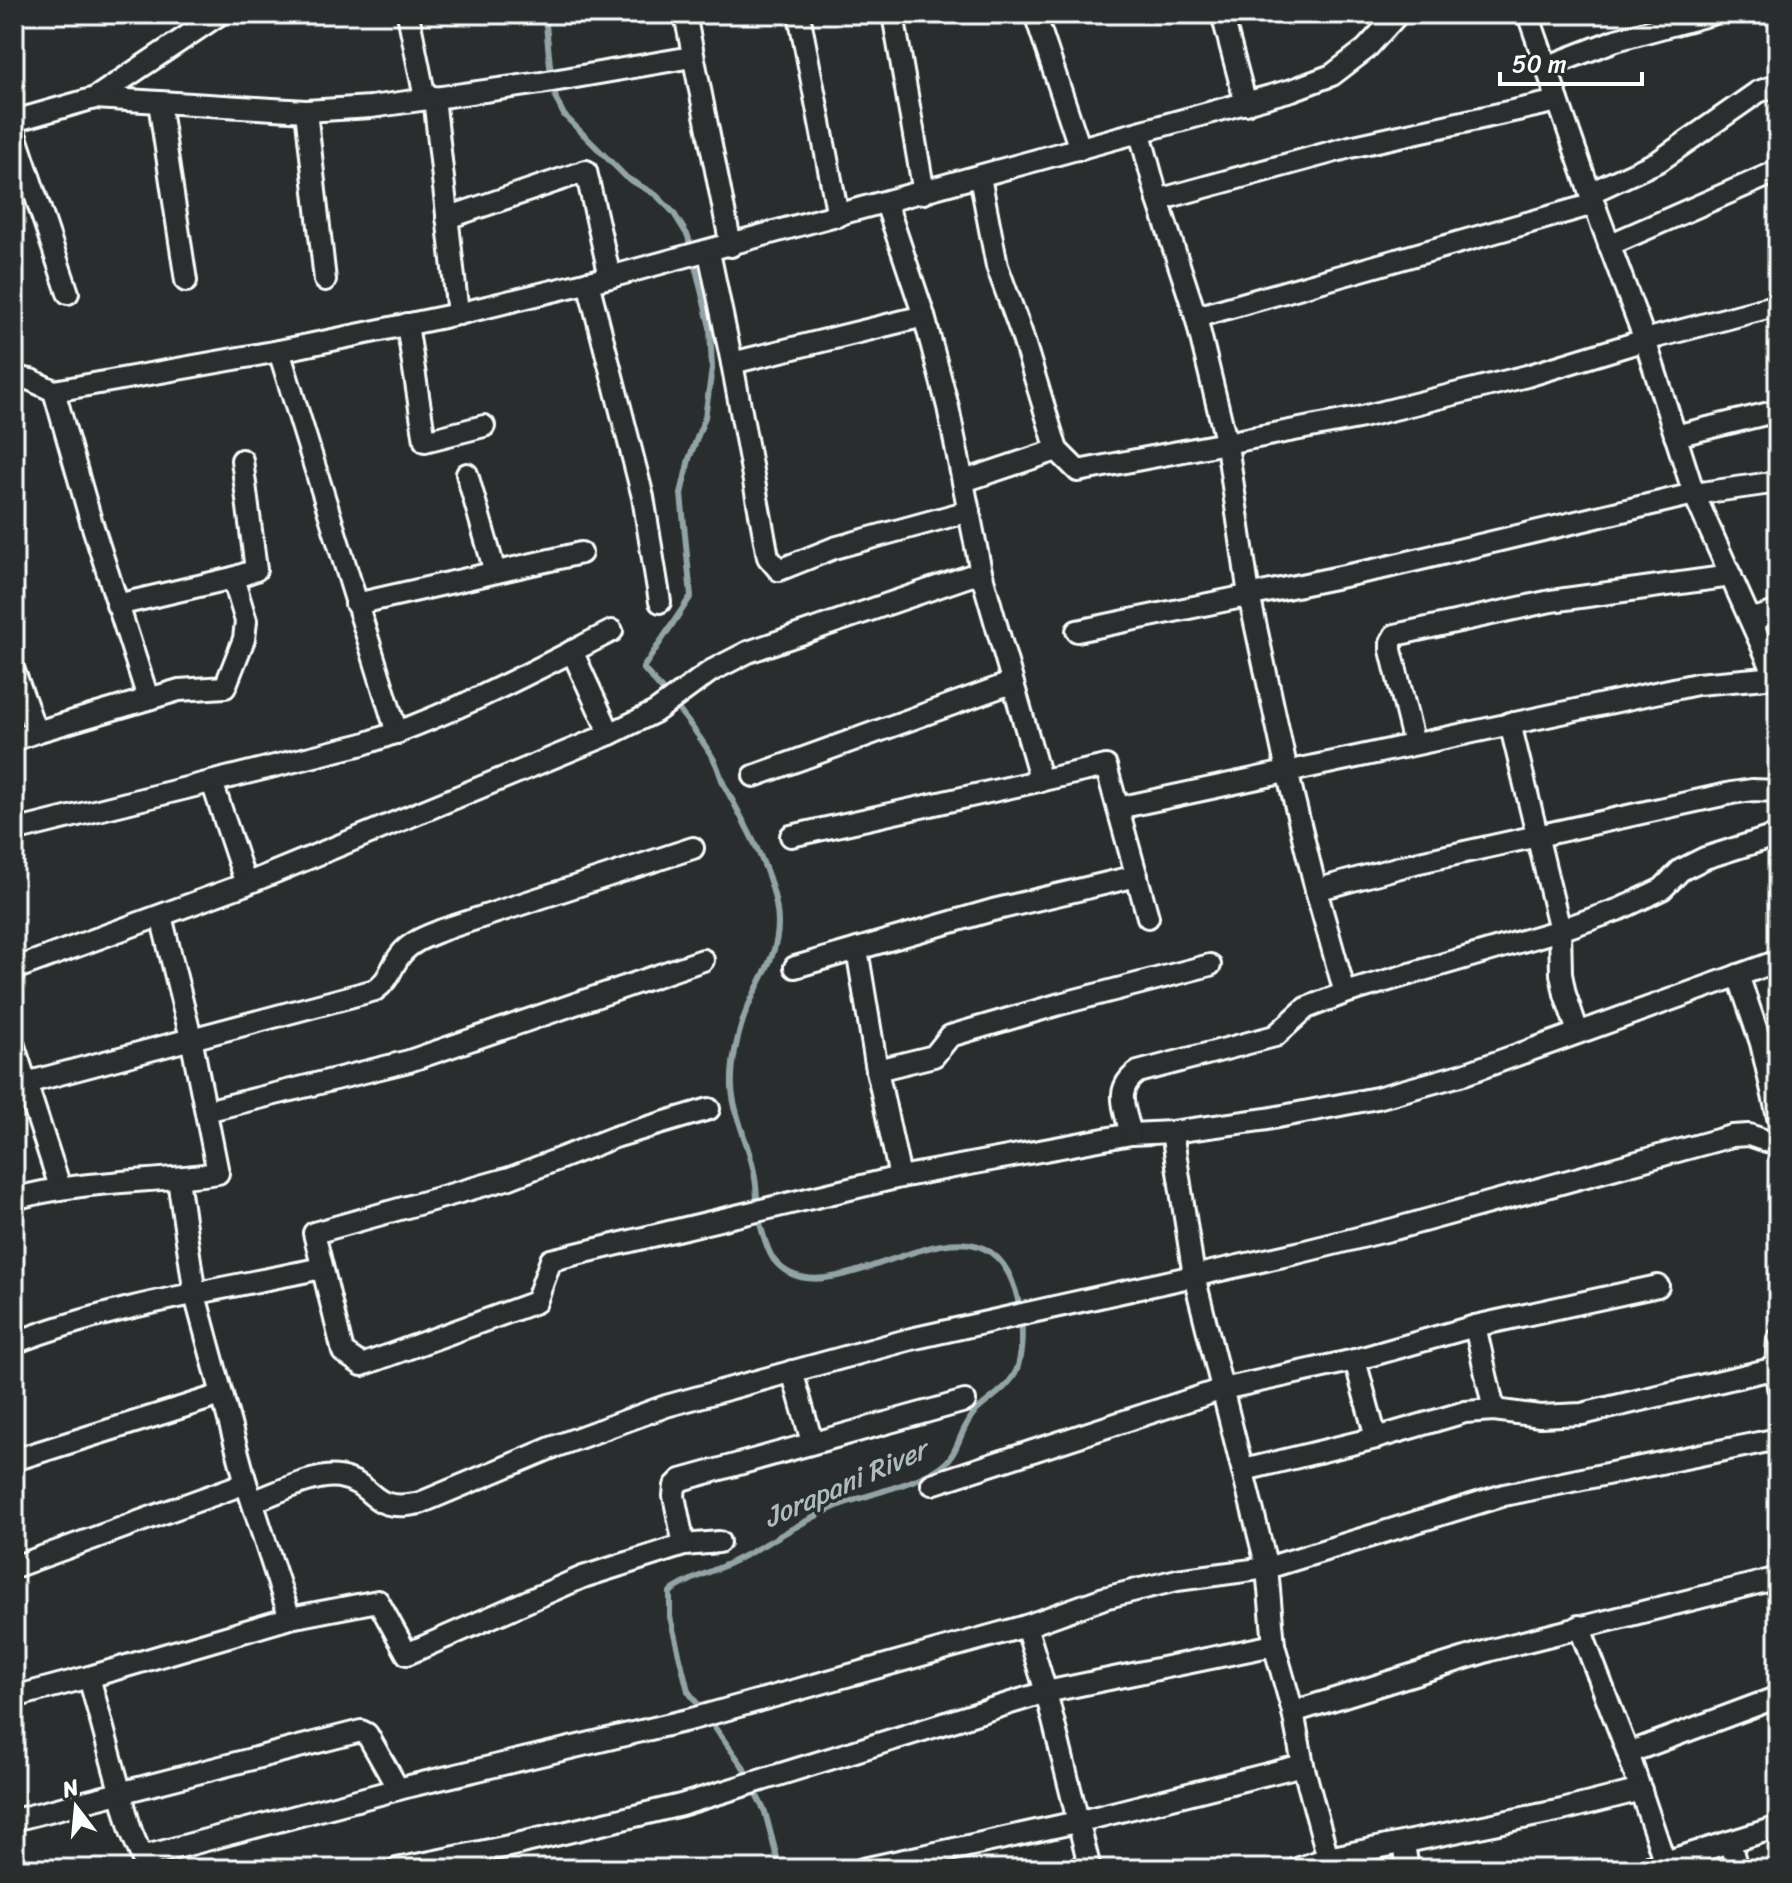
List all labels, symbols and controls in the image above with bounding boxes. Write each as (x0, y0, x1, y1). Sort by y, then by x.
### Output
scale bar (1500, 36, 1642, 86)
text: 50 m (1512, 43, 1567, 85)
water label: Jorapani River (755, 1423, 940, 1541)
north arrow (36, 1767, 116, 1847)
text: N (57, 1767, 84, 1809)

